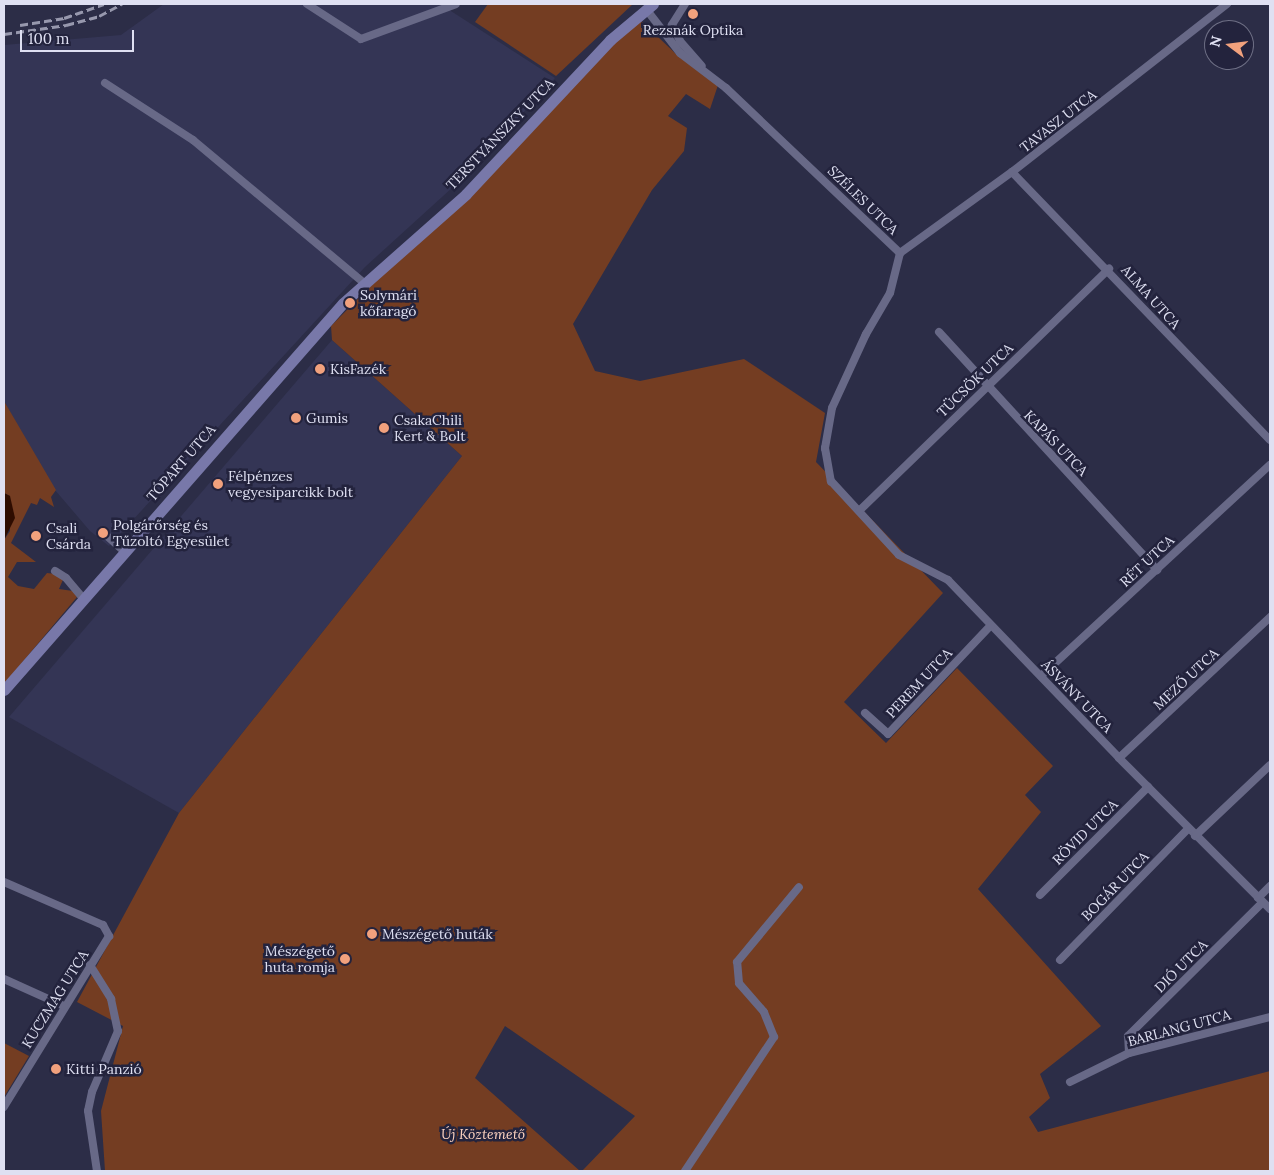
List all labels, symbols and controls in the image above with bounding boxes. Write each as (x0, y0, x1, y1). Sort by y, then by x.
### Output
marker: Rezsnák Optika (687, 8, 699, 20)
scale bar (22, 20, 136, 52)
north arrow (1204, 20, 1254, 70)
place label: Rezsnák Optika (643, 22, 743, 38)
text: 100 m (28, 29, 69, 48)
text: N (1205, 34, 1226, 49)
street label: TERSTYÁNSZKY UTCA (443, 75, 557, 193)
street label: TAVASZ UTCA (1017, 86, 1099, 156)
street label: SZÉLES UTCA (824, 162, 902, 238)
street label: ALMA UTCA (1118, 262, 1184, 332)
place label: Solymári kőfaragó (360, 287, 417, 320)
marker: Solymári kőfaragó (344, 297, 356, 309)
street label: TÜCSÖK UTCA (933, 339, 1017, 421)
place label: KisFazék (330, 361, 386, 377)
marker: KisFazék (314, 363, 326, 375)
street label: KAPÁS UTCA (1021, 407, 1091, 479)
place label: Gumis (306, 410, 348, 426)
marker: Gumis (290, 412, 302, 424)
place label: CsakaChili Kert & Bolt (394, 412, 466, 444)
street label: TÓPART UTCA (143, 421, 219, 505)
marker: CsakaChili Kert & Bolt (378, 422, 390, 434)
place label: Félpénzes vegyesiparcikk bolt (228, 468, 353, 501)
marker: Félpénzes vegyesiparcikk bolt (212, 478, 224, 490)
place label: Polgárőrség és Tűzoltó Egyesület (113, 517, 230, 550)
place label: Csali Csárda (46, 520, 91, 552)
marker: Polgárőrség és Tűzoltó Egyesület (97, 527, 109, 539)
marker: Csali Csárda (30, 530, 42, 542)
street label: RÉT UTCA (1116, 532, 1178, 590)
street label: PEREM UTCA (882, 645, 956, 721)
street label: MEZŐ UTCA (1150, 645, 1222, 713)
street label: ÁSVÁNY UTCA (1038, 656, 1116, 736)
street label: RÖVID UTCA (1049, 796, 1121, 868)
street label: BOGÁR UTCA (1078, 848, 1152, 924)
place label: Mészégető huták (382, 926, 493, 942)
marker: Mészégető huták (366, 928, 378, 940)
street label: DIÓ UTCA (1151, 936, 1211, 996)
place label: Mészégető huta romja (264, 943, 335, 976)
street label: KUCZMAG UTCA (18, 947, 92, 1051)
marker: Mészégető huta romja (339, 953, 351, 965)
street label: BARLANG UTCA (1126, 1006, 1232, 1050)
place label: Kitti Panzió (66, 1061, 142, 1077)
marker: Kitti Panzió (50, 1063, 62, 1075)
park label: Új Köztemető (441, 1126, 525, 1142)

